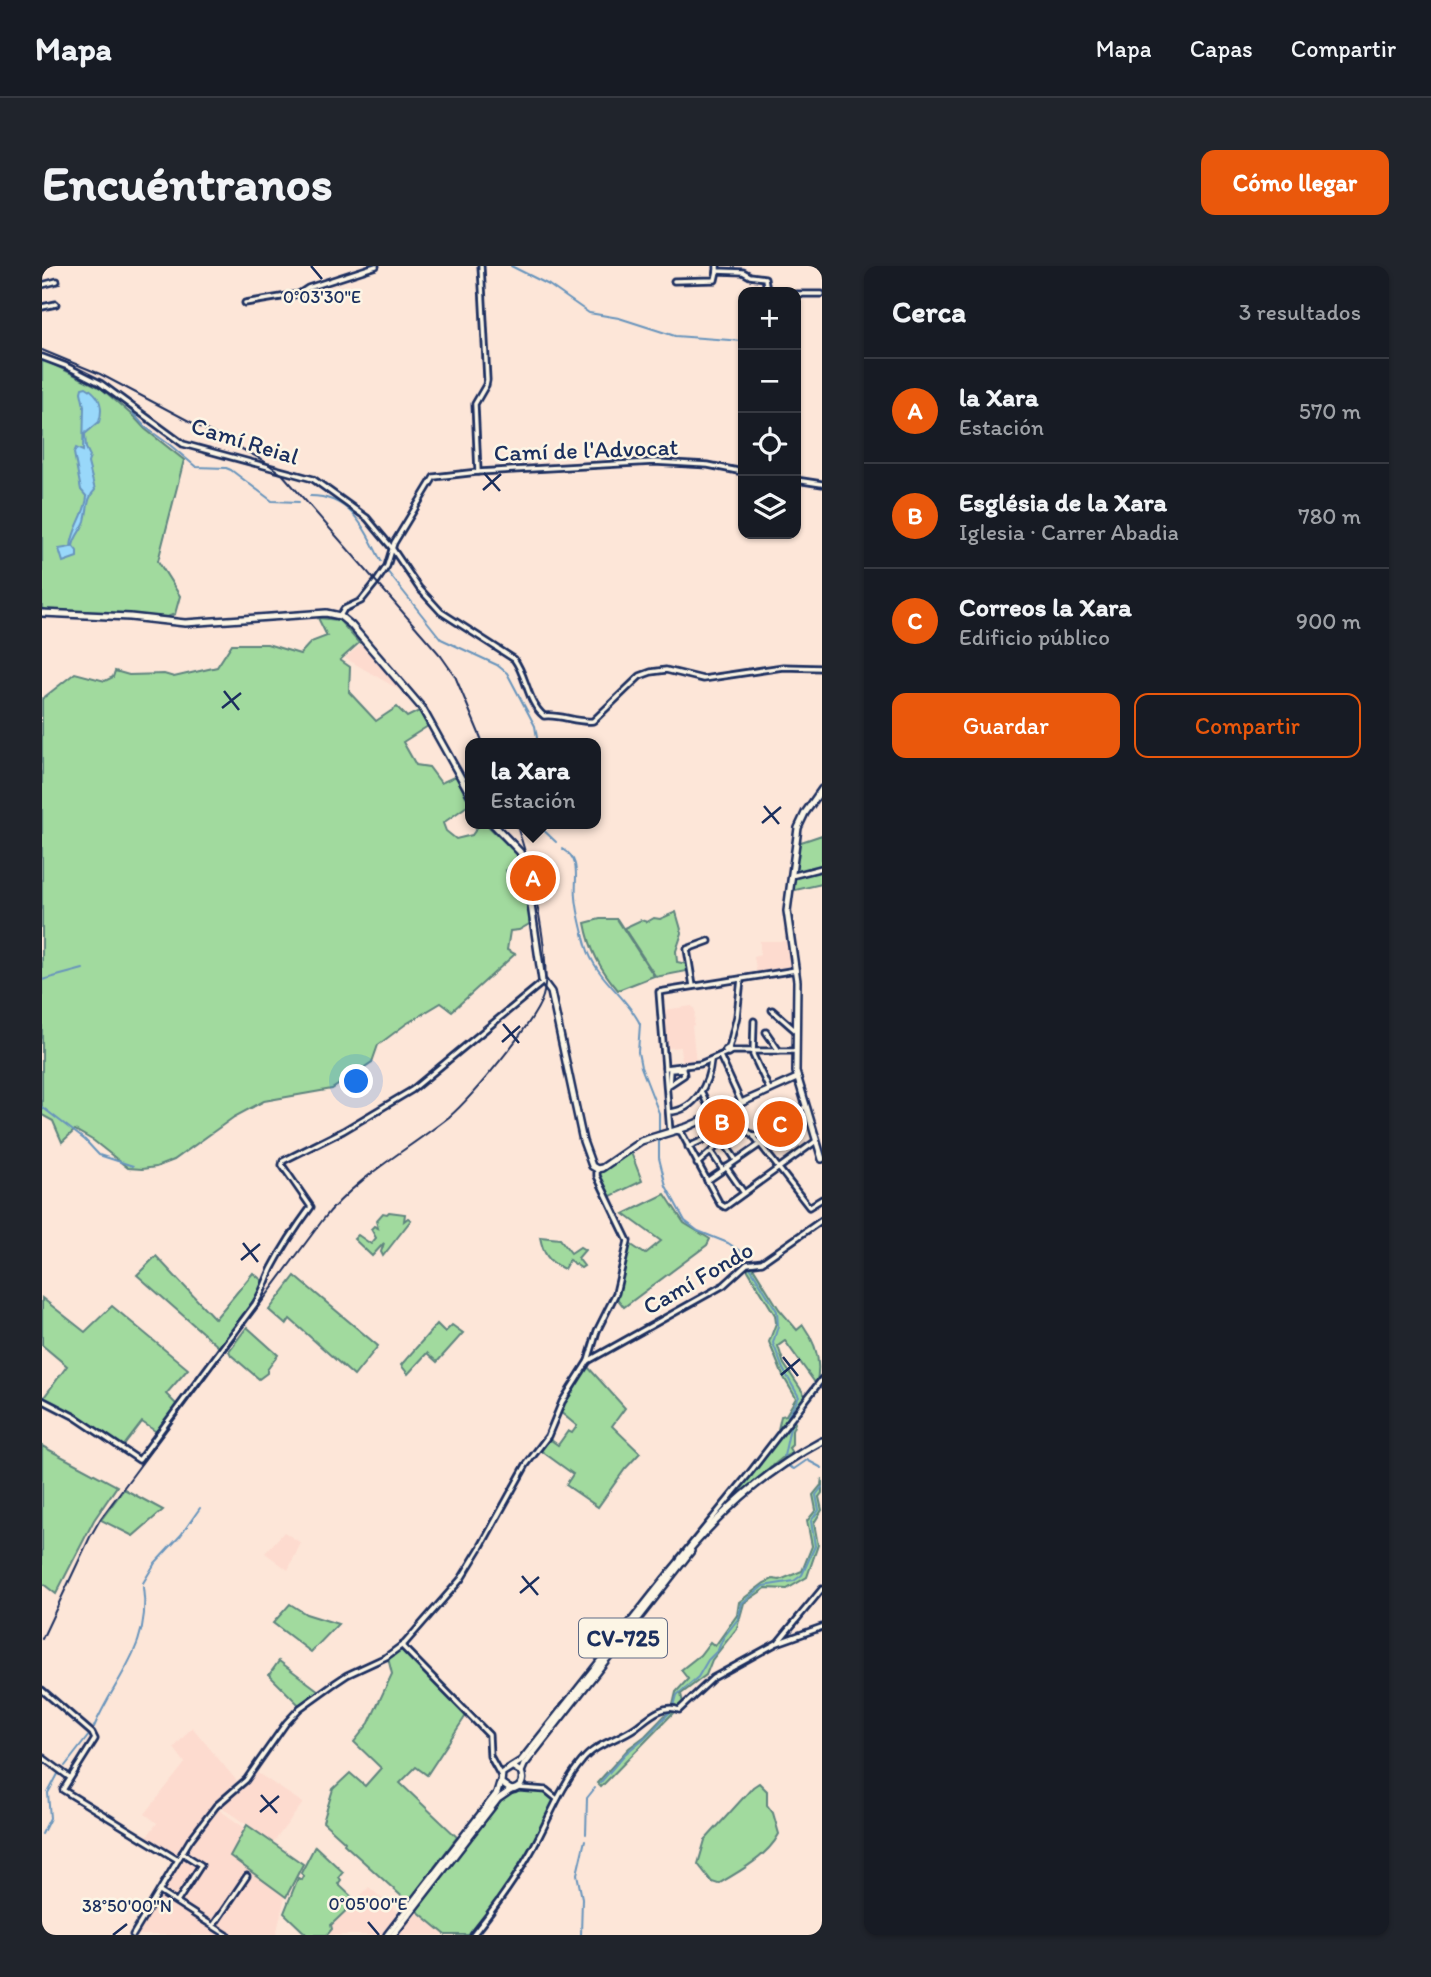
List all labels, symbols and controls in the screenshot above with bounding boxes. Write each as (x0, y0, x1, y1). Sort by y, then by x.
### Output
text: Mapa (35, 29, 112, 68)
text: Mapa (1096, 34, 1152, 63)
text: Capas (1190, 34, 1253, 63)
text: Compartir (1291, 34, 1396, 63)
button: Cómo llegar (1201, 150, 1389, 215)
text: Encuéntranos (42, 153, 333, 212)
text: 0°03'30"E (283, 286, 361, 308)
map controls (738, 287, 801, 539)
button: + (738, 287, 801, 350)
text: Cerca (892, 293, 966, 330)
text: 3 resultados (1239, 298, 1361, 326)
button: − (738, 350, 801, 413)
text: la Xara (959, 381, 1038, 413)
text: A (908, 397, 922, 425)
text: 570 m (1299, 397, 1361, 425)
street label: Camí Reial (188, 410, 303, 471)
button: locate (738, 413, 801, 476)
text: Estación (959, 413, 1044, 441)
street label: Camí de l'Advocat (493, 432, 679, 467)
button: layers (738, 476, 801, 539)
text: Església de la Xara (959, 486, 1167, 518)
text: B (908, 502, 922, 530)
text: 780 m (1298, 502, 1361, 530)
text: Iglesia · Carrer Abadia (959, 518, 1179, 546)
text: Correos la Xara (959, 591, 1132, 623)
text: C (908, 607, 922, 635)
text: 900 m (1296, 607, 1361, 635)
text: Edificio público (959, 623, 1110, 651)
button: Guardar (892, 693, 1120, 758)
button: Compartir (1134, 693, 1361, 758)
popup (465, 738, 601, 829)
text: la Xara (491, 754, 570, 786)
text: Estación (491, 786, 575, 814)
pin: A (510, 852, 556, 904)
your location (339, 1064, 373, 1098)
pin: B (699, 1096, 745, 1148)
pin: C (757, 1098, 803, 1150)
street label: Camí Fondo (638, 1234, 758, 1321)
road number: CV-725 (579, 1618, 667, 1658)
text: 0°05'00"E (329, 1893, 408, 1915)
text: 38°50'00"N (82, 1895, 172, 1917)

